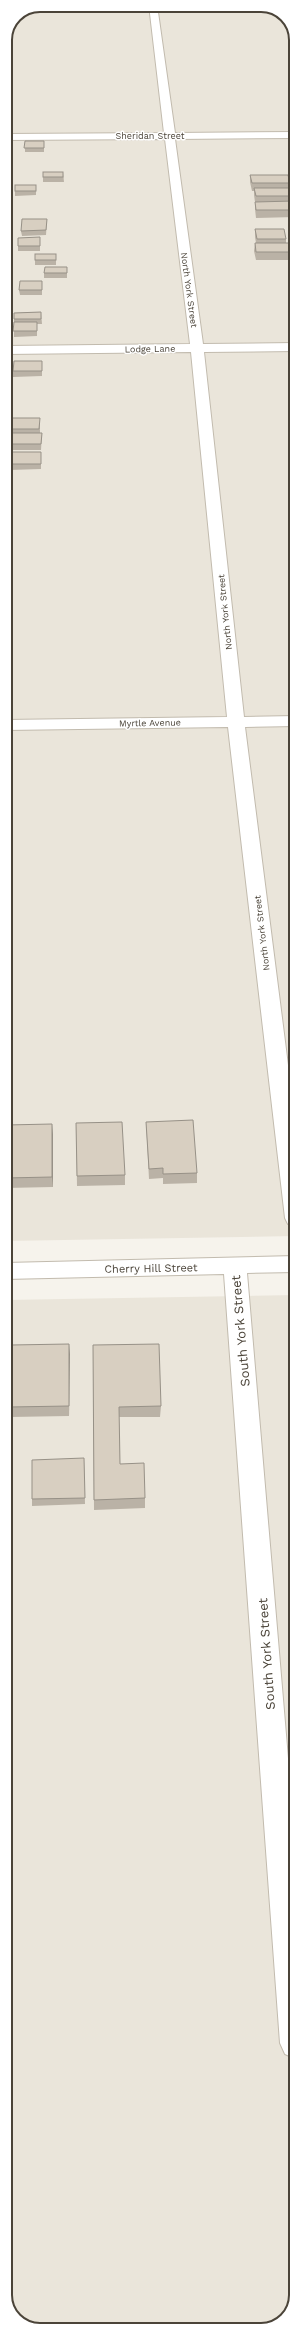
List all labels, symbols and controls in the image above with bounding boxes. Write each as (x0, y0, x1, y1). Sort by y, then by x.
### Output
street label: Sheridan Street (115, 131, 185, 141)
street label: North York Street (179, 252, 199, 329)
street label: Lodge Lane (125, 344, 175, 354)
street label: North York Street (216, 573, 234, 650)
street label: Myrtle Avenue (119, 717, 181, 729)
street label: North York Street (252, 894, 272, 971)
street label: Cherry Hill Street (104, 1261, 198, 1276)
street label: South York Street (228, 1274, 253, 1387)
street label: South York Street (255, 1597, 278, 1710)

